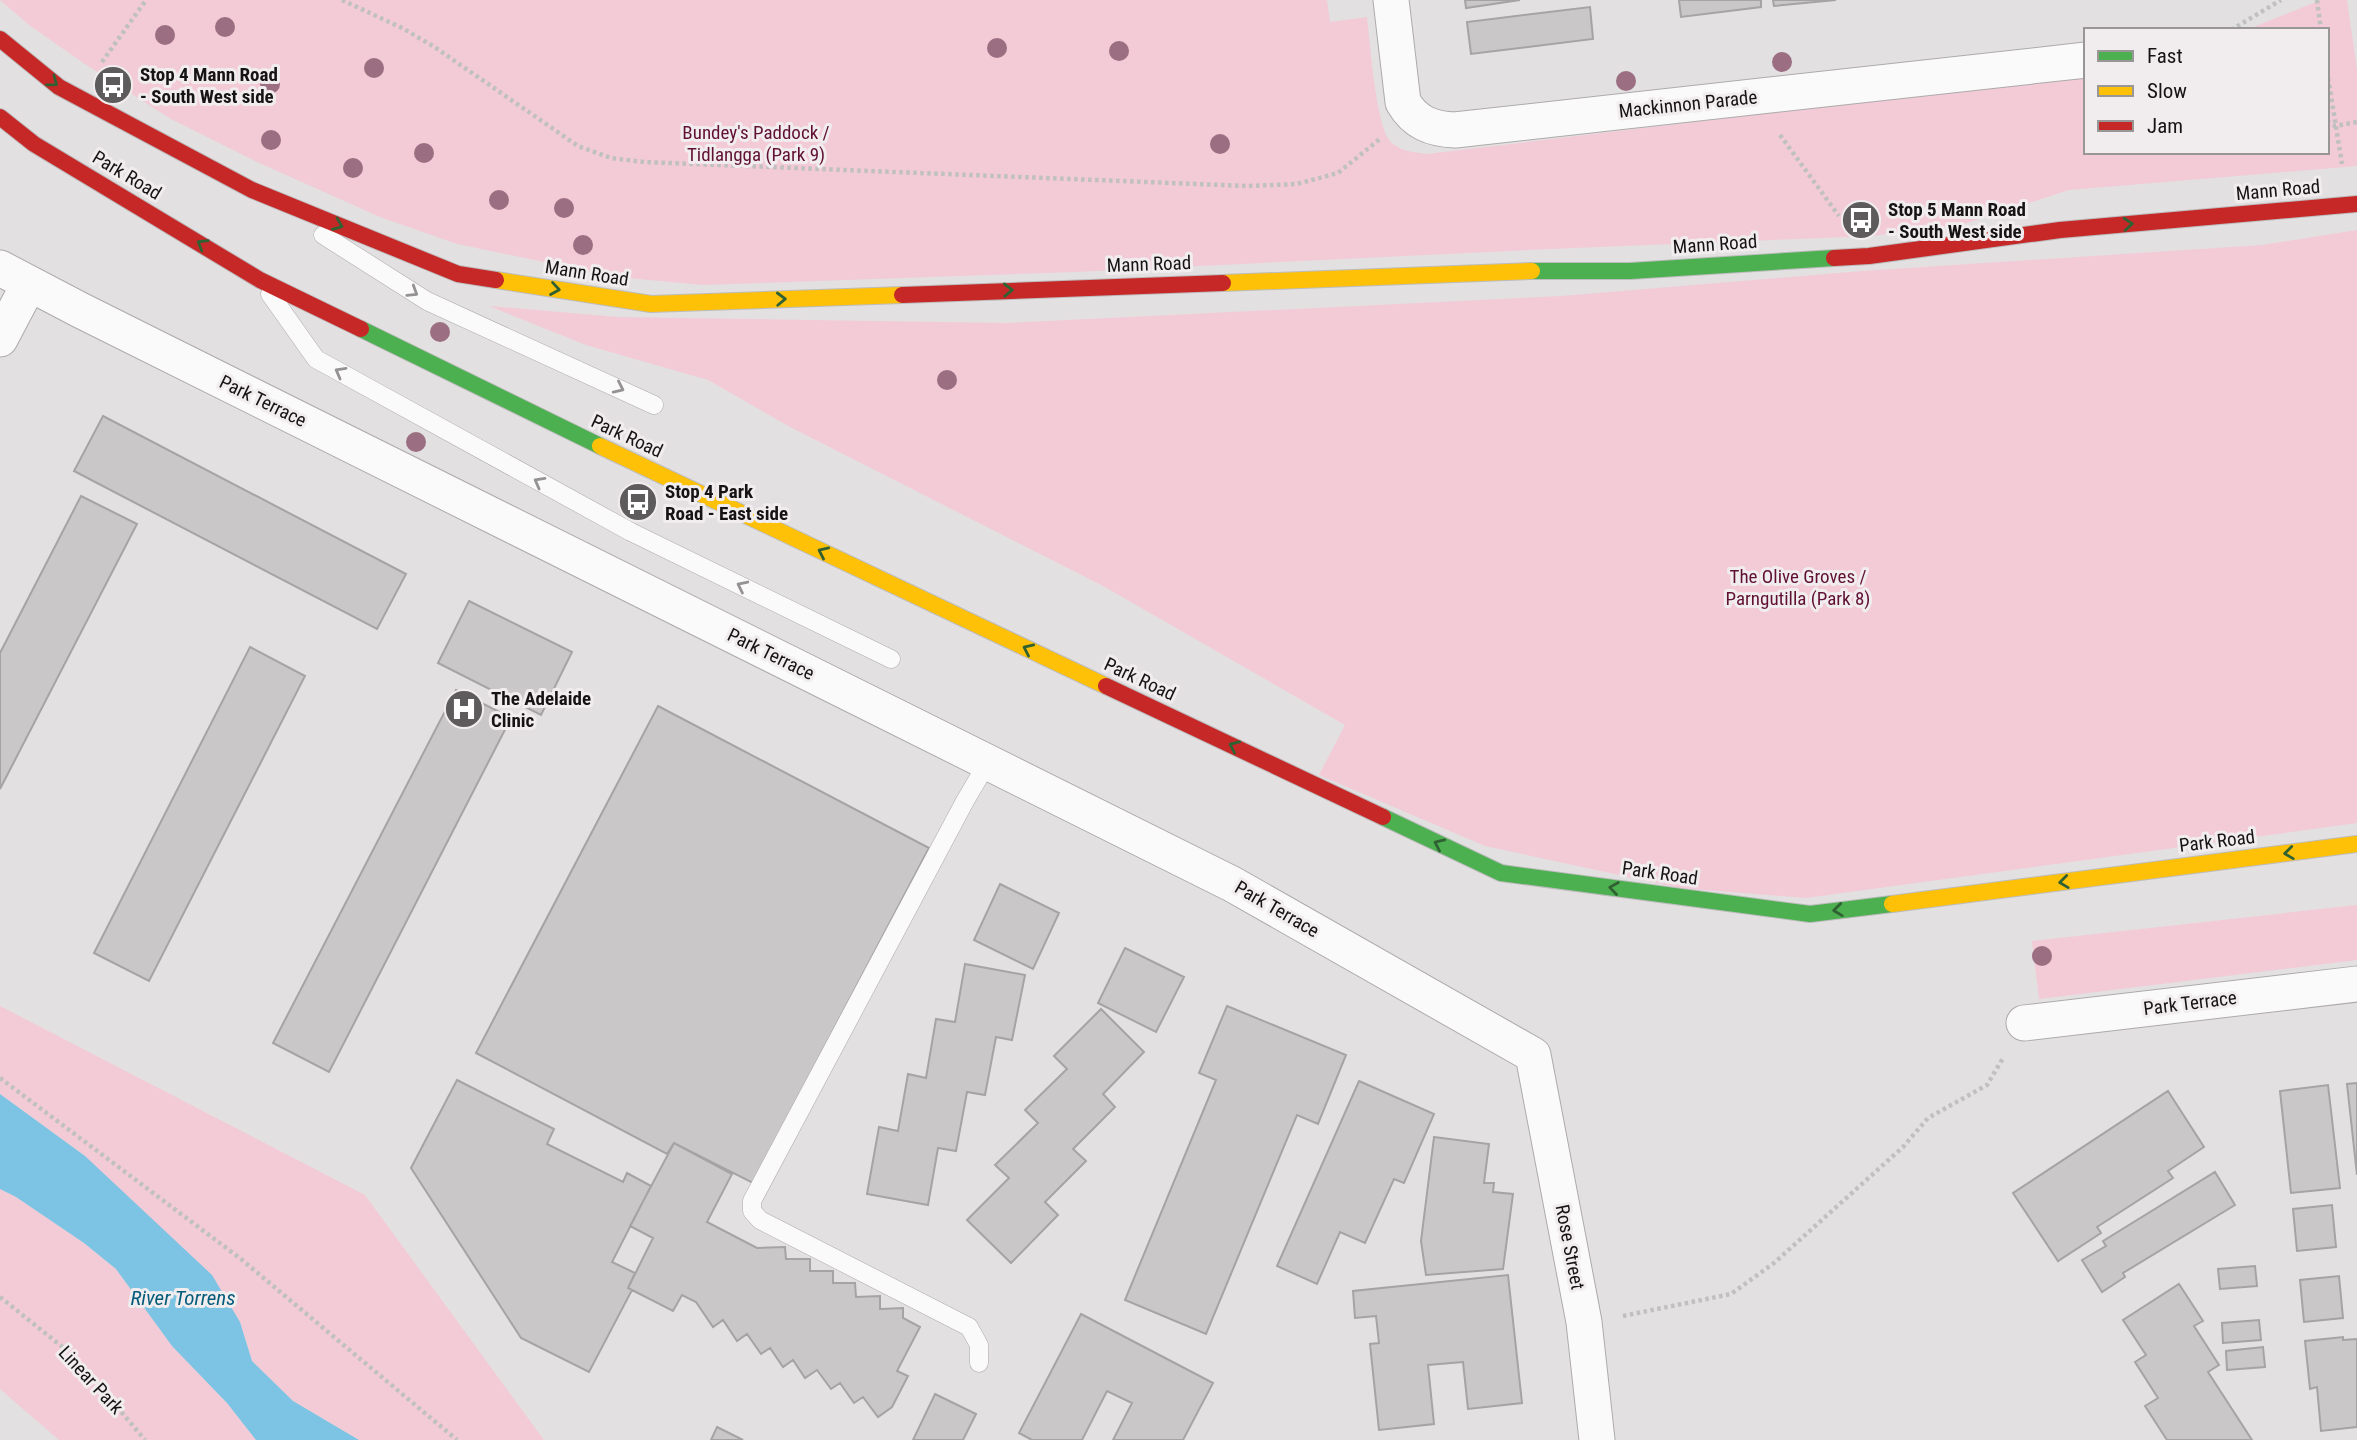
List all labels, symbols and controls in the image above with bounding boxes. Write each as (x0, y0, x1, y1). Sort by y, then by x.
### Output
legend (2084, 28, 2329, 154)
text: Fast (2147, 44, 2183, 68)
place label: Stop 4 Mann Road - South West side (140, 63, 278, 108)
bus stop icon: Stop 4 Mann Road - South West side (92, 64, 134, 106)
one-way arrow (45, 73, 58, 86)
text: Slow (2147, 79, 2187, 103)
street label: Mackinnon Parade (1618, 85, 1758, 123)
text: Jam (2147, 114, 2183, 138)
park label: Bundey's Paddock / Tidlangga (Park 9) (682, 121, 830, 166)
street label: Park Road (88, 145, 166, 205)
street label: Mann Road (2235, 175, 2321, 205)
place label: Stop 5 Mann Road - South West side (1888, 198, 2026, 243)
bus stop icon: Stop 5 Mann Road - South West side (1840, 199, 1882, 241)
one-way arrow (331, 217, 343, 231)
one-way arrow (2123, 217, 2134, 232)
street label: Mann Road (1672, 230, 1758, 258)
one-way arrow (196, 240, 209, 253)
street label: Mann Road (1106, 251, 1192, 277)
street label: Mann Road (544, 255, 630, 291)
one-way arrow (549, 281, 560, 296)
one-way arrow (1003, 283, 1014, 298)
one-way arrow (405, 284, 418, 297)
one-way arrow (776, 292, 787, 307)
one-way arrow (335, 367, 347, 381)
street label: Park Terrace (216, 370, 310, 432)
one-way arrow (612, 380, 624, 394)
street label: Park Road (588, 409, 666, 463)
one-way arrow (534, 477, 547, 490)
place label: Stop 4 Park Road - East side (665, 480, 788, 525)
bus stop icon: Stop 4 Park Road - East side (617, 481, 659, 523)
one-way arrow (818, 546, 830, 560)
park label: The Olive Groves / Parngutilla (Park 8) (1726, 565, 1870, 610)
one-way arrow (737, 580, 749, 594)
street label: Park Terrace (724, 623, 818, 685)
one-way arrow (1023, 643, 1035, 657)
street label: Park Road (1101, 652, 1179, 706)
place label: The Adelaide Clinic (491, 687, 591, 732)
hospital icon: The Adelaide Clinic (443, 688, 485, 730)
one-way arrow (1229, 741, 1241, 755)
street label: Park Road (2178, 825, 2256, 857)
one-way arrow (1434, 838, 1447, 852)
one-way arrow (2283, 845, 2295, 860)
street label: Park Road (1621, 856, 1699, 890)
one-way arrow (2058, 874, 2069, 889)
street label: Park Terrace (1231, 876, 1323, 942)
one-way arrow (1609, 881, 1620, 896)
one-way arrow (1832, 903, 1844, 918)
street label: Park Terrace (2142, 986, 2238, 1020)
street label: Rose Street (1550, 1203, 1590, 1291)
water label: River Torrens (131, 1286, 235, 1310)
street label: Linear Park (54, 1341, 129, 1419)

